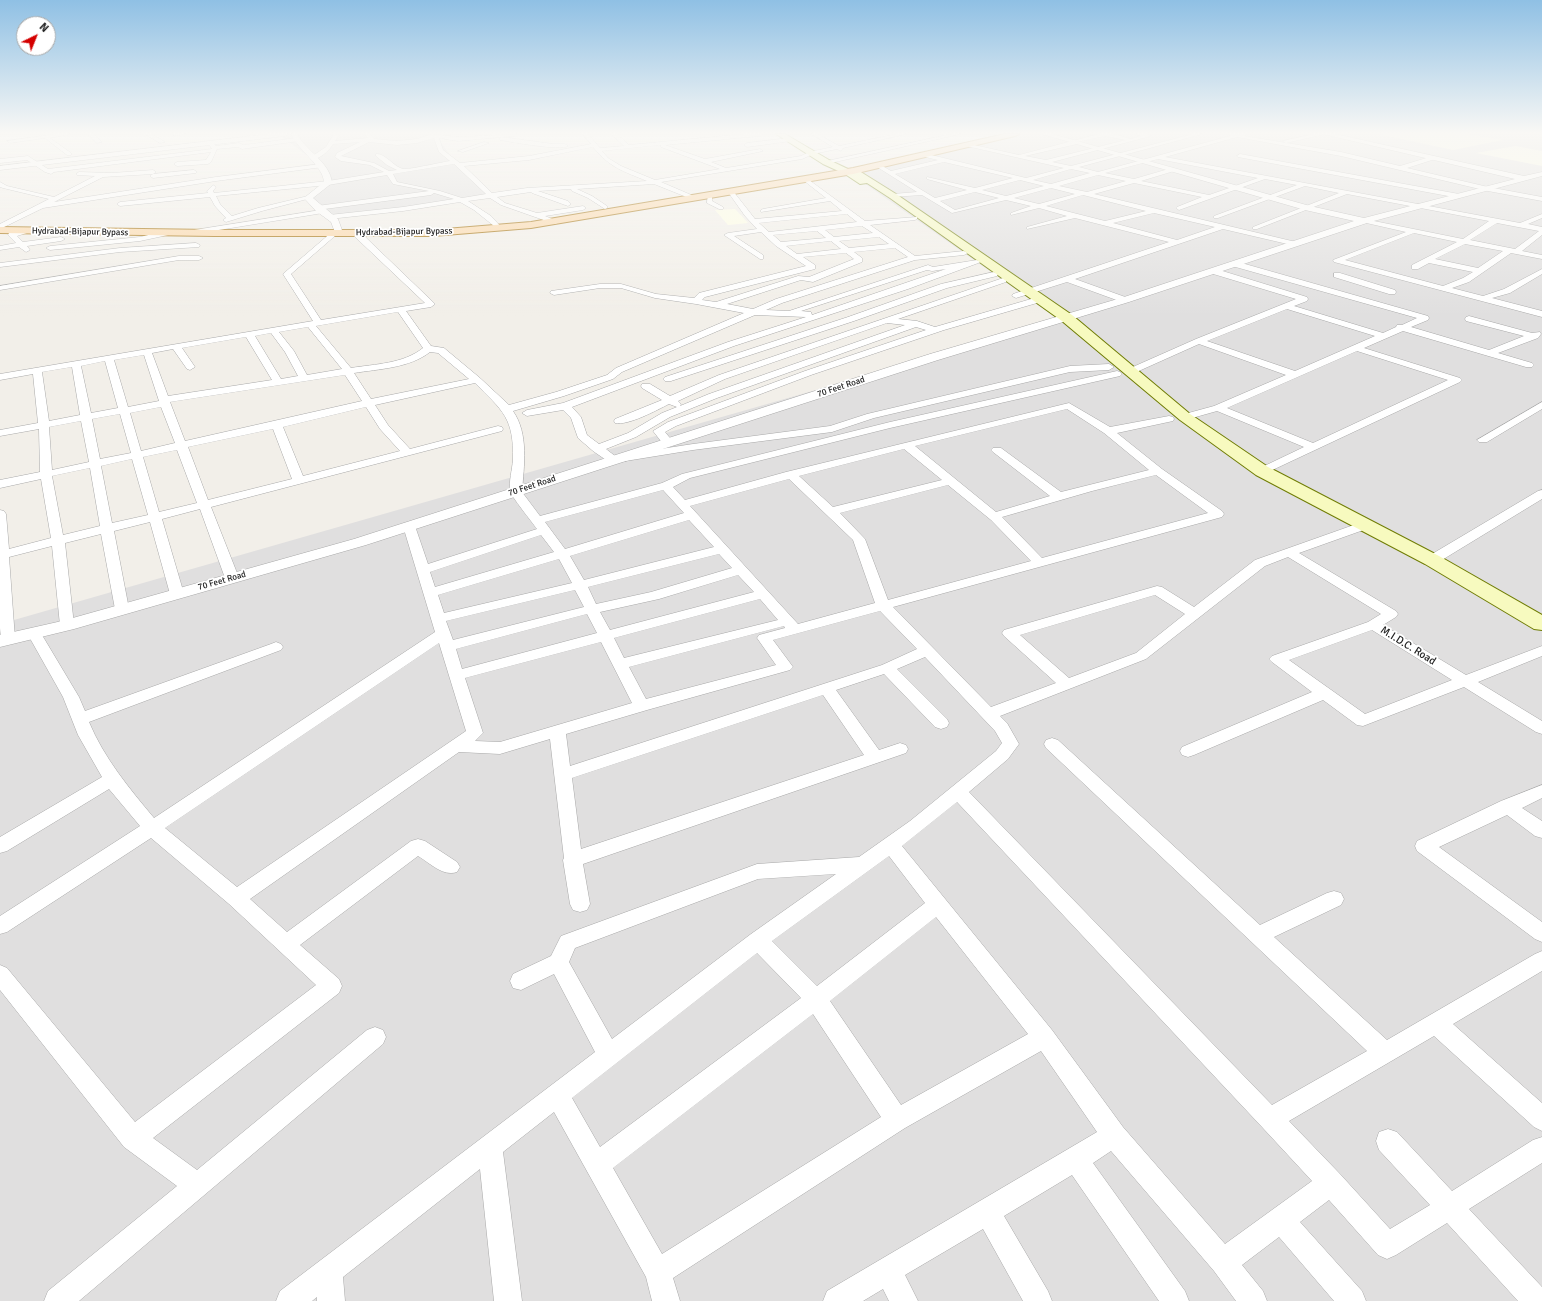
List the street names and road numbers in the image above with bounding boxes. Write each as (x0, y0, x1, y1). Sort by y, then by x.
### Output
street label: Hydrabad-Bijapur Bypass (32, 226, 128, 238)
street label: Hydrabad-Bijapur Bypass (356, 226, 452, 238)
street label: 70 Feet Road (816, 374, 866, 400)
street label: 70 Feet Road (507, 473, 557, 499)
street label: 70 Feet Road (197, 569, 247, 593)
street label: M.I.D.C. Road (1378, 624, 1438, 668)

